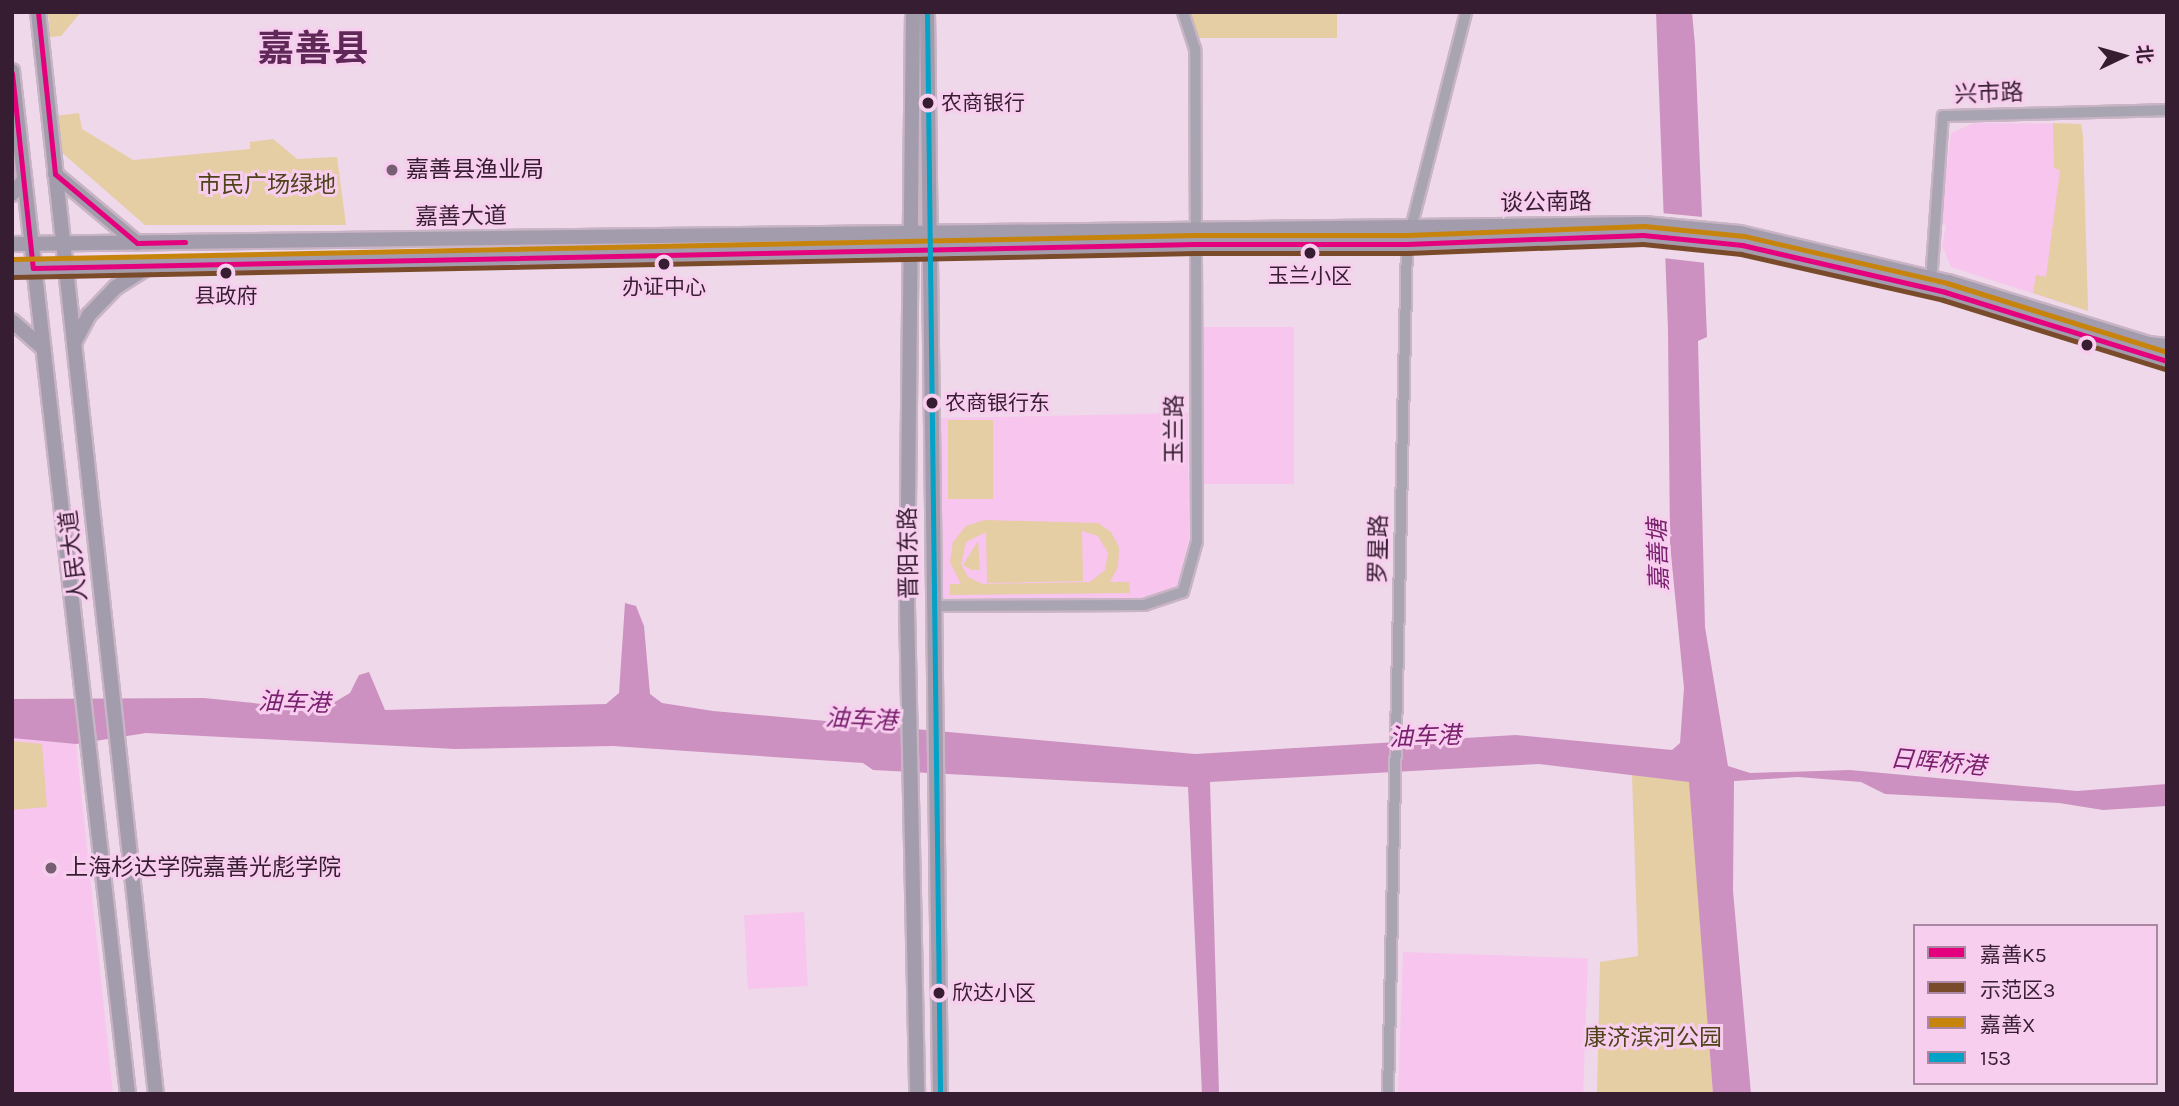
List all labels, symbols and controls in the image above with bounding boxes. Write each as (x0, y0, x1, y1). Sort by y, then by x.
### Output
north arrow (2088, 21, 2158, 91)
district label: 嘉善县 (258, 27, 368, 71)
text: 北 (2132, 44, 2156, 65)
street label: 兴市路 (1954, 79, 2024, 109)
place label: 农商银行 (941, 90, 1025, 116)
marker: 农商银行 (921, 96, 935, 110)
place label: 嘉善县渔业局 (406, 156, 544, 184)
marker: 嘉善县渔业局 (384, 162, 400, 178)
park label: 市民广场绿地 (198, 171, 336, 199)
street label: 谈公南路 (1500, 188, 1592, 218)
street label: 嘉善大道 (415, 202, 507, 232)
marker: 玉兰小区 (1303, 246, 1317, 260)
marker: 办证中心 (657, 257, 671, 271)
place label: 玉兰小区 (1268, 263, 1352, 289)
marker: 县政府 (219, 266, 233, 280)
place label: 办证中心 (622, 274, 706, 300)
place label: 县政府 (195, 283, 257, 309)
unlabelled marker (2080, 338, 2094, 352)
place label: 农商银行东 (945, 390, 1050, 416)
street label: 玉兰路 (1161, 395, 1189, 463)
marker: 农商银行东 (925, 396, 939, 410)
street label: 晋阳东路 (894, 507, 924, 599)
street label: 人民大道 (55, 509, 93, 603)
street label: 罗星路 (1365, 514, 1393, 584)
water label: 嘉善塘 (1643, 519, 1675, 591)
water label: 油车港 (258, 687, 330, 719)
water label: 油车港 (824, 704, 898, 736)
water label: 油车港 (1389, 721, 1461, 753)
water label: 日晖桥港 (1889, 744, 1987, 782)
place label: 上海杉达学院嘉善光彪学院 (65, 854, 341, 882)
marker: 上海杉达学院嘉善光彪学院 (43, 860, 59, 876)
legend (1913, 924, 2158, 1085)
text: 嘉善K5 (1980, 943, 2047, 967)
text: 示范区3 (1980, 978, 2055, 1002)
place label: 欣达小区 (952, 980, 1036, 1006)
marker: 欣达小区 (932, 986, 946, 1000)
text: 嘉善X (1980, 1013, 2035, 1037)
park label: 康济滨河公园 (1584, 1024, 1722, 1052)
text: 153 (1980, 1046, 2011, 1070)

